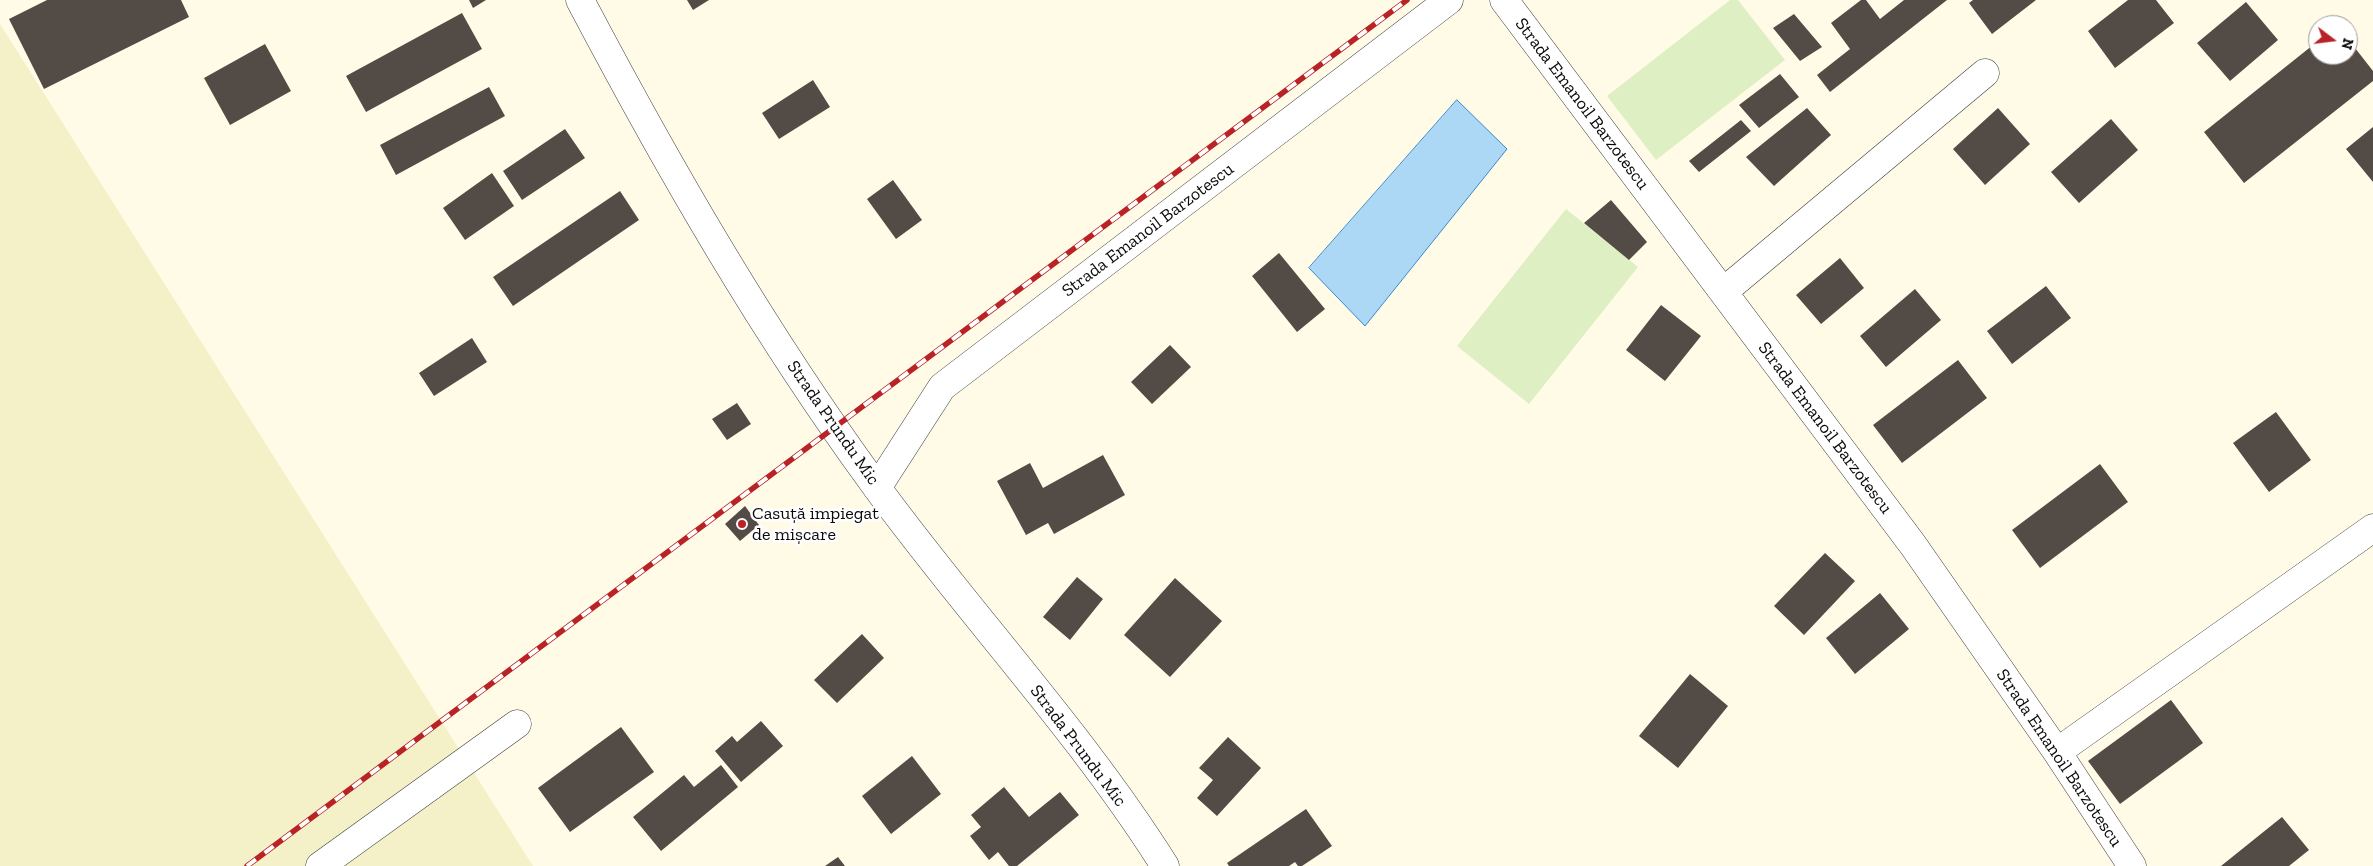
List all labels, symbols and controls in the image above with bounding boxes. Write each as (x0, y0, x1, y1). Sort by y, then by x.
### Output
street label: Strada Emanoil Barzotescu (1510, 14, 1654, 194)
north arrow (2308, 15, 2358, 65)
text: N (2337, 36, 2357, 51)
street label: Strada Emanoil Barzotescu (1058, 158, 1238, 302)
street label: Strada Emanoil Barzotescu (1753, 338, 1897, 518)
street label: Strada Prundu Mic (782, 357, 884, 489)
place label: Casuță impiegat de mișcare (752, 503, 879, 546)
marker: Casuță impiegat de mișcare (736, 518, 748, 530)
street label: Strada Emanoil Barzotescu (1991, 665, 2127, 851)
street label: Strada Prundu Mic (1025, 681, 1131, 811)

